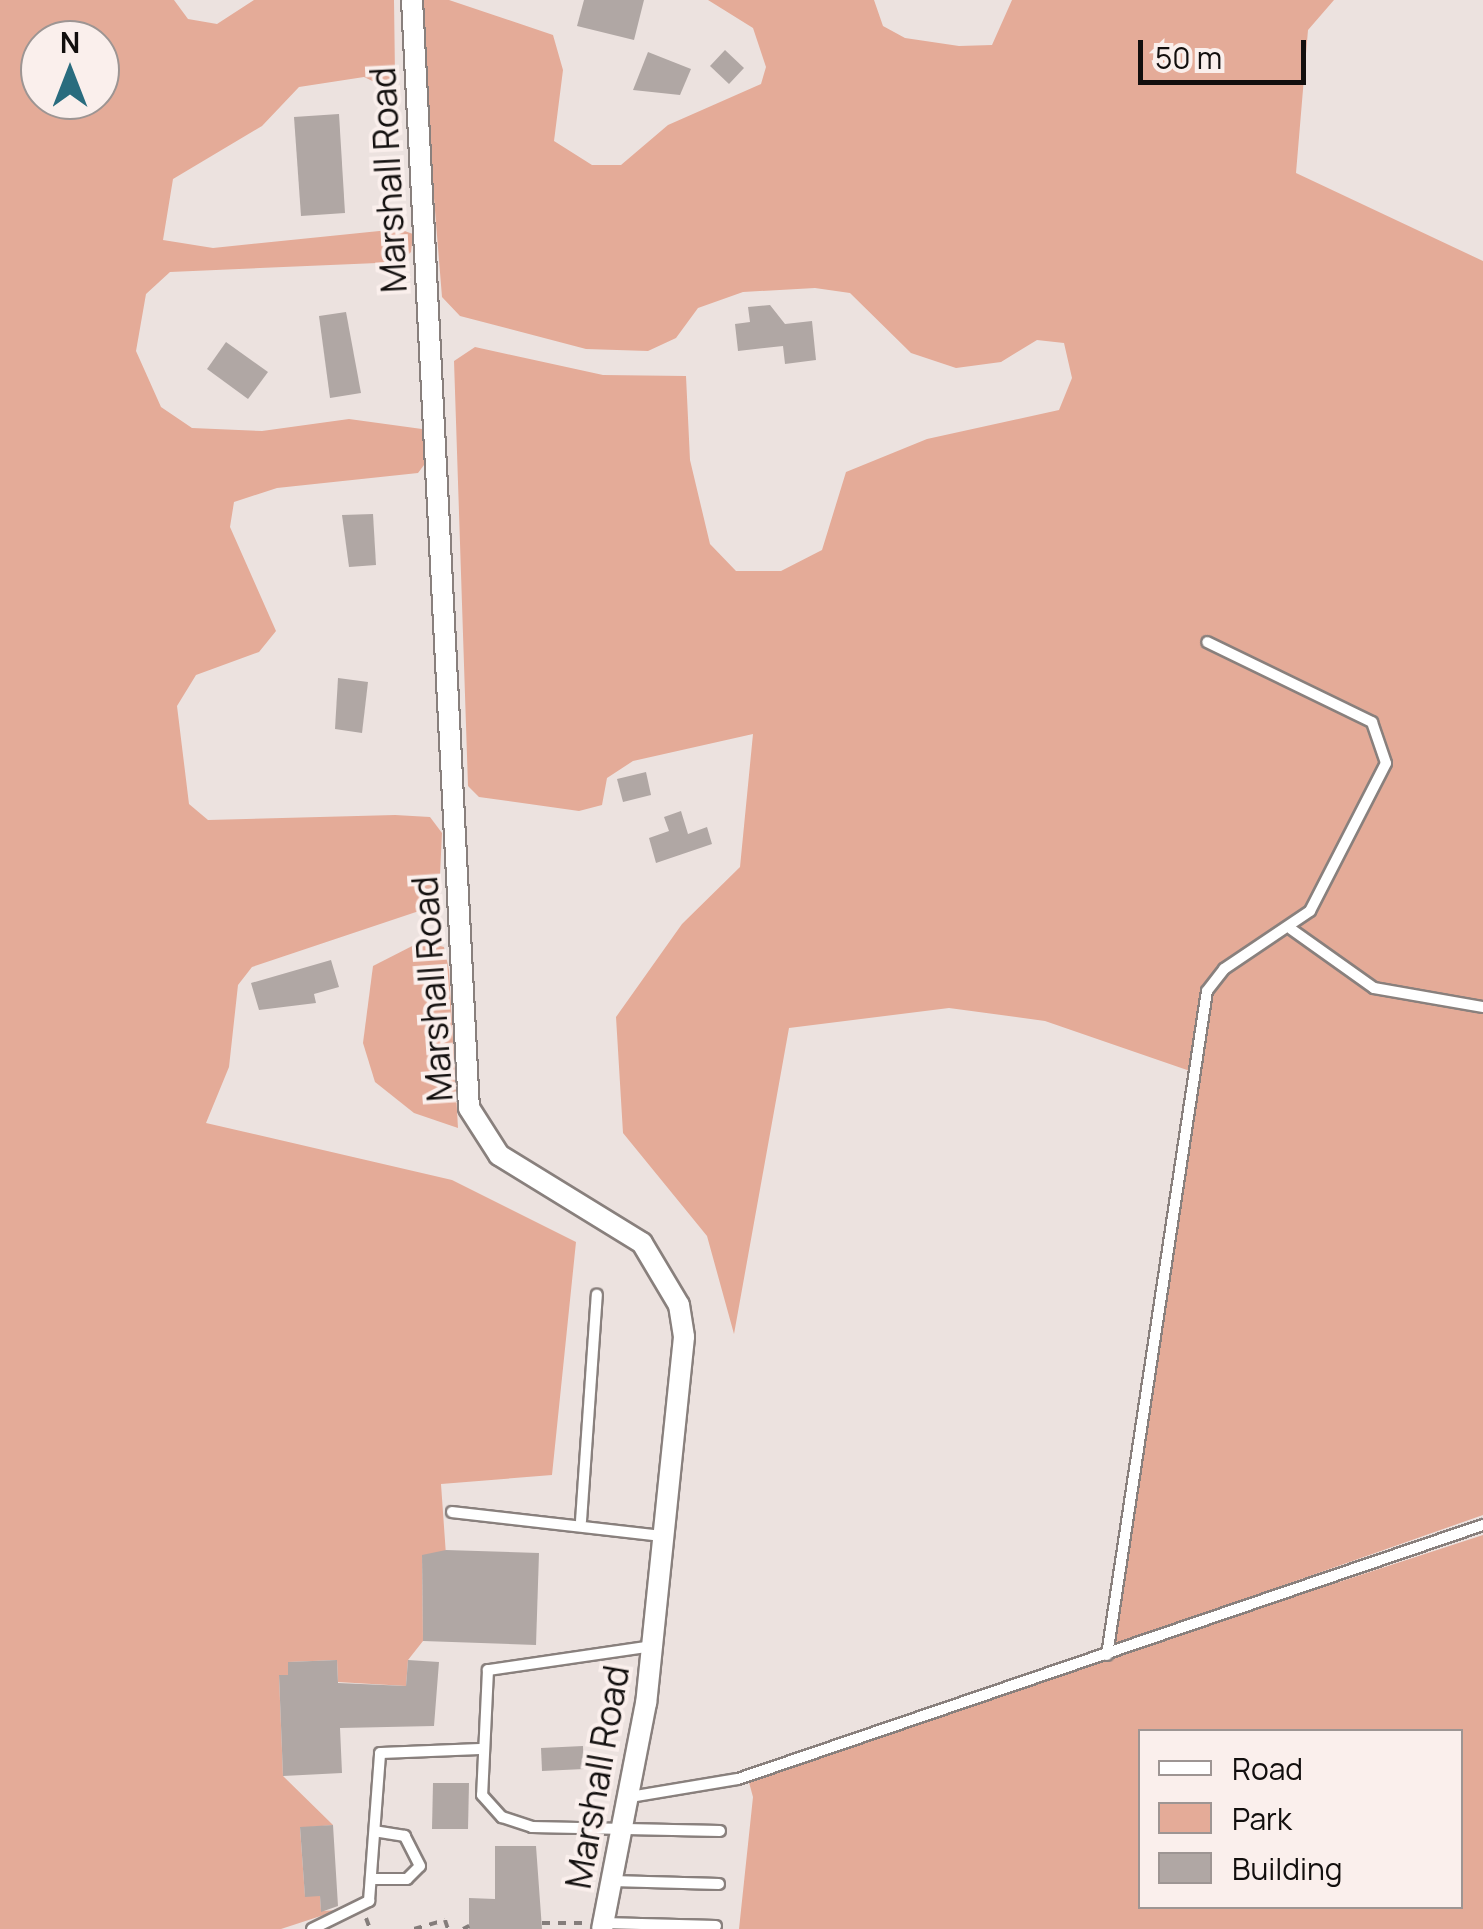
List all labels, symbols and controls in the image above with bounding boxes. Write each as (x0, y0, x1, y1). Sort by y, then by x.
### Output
north arrow (20, 20, 120, 120)
scale bar (1143, 20, 1310, 82)
text: N (60, 23, 80, 61)
text: 50 m (1155, 37, 1222, 78)
street label: Marshall Road (361, 66, 415, 294)
street label: Marshall Road (403, 875, 461, 1103)
street label: Marshall Road (557, 1662, 637, 1892)
legend (1138, 1729, 1463, 1909)
text: Road (1232, 1748, 1303, 1789)
text: Park (1232, 1798, 1292, 1839)
text: Building (1232, 1848, 1343, 1889)

